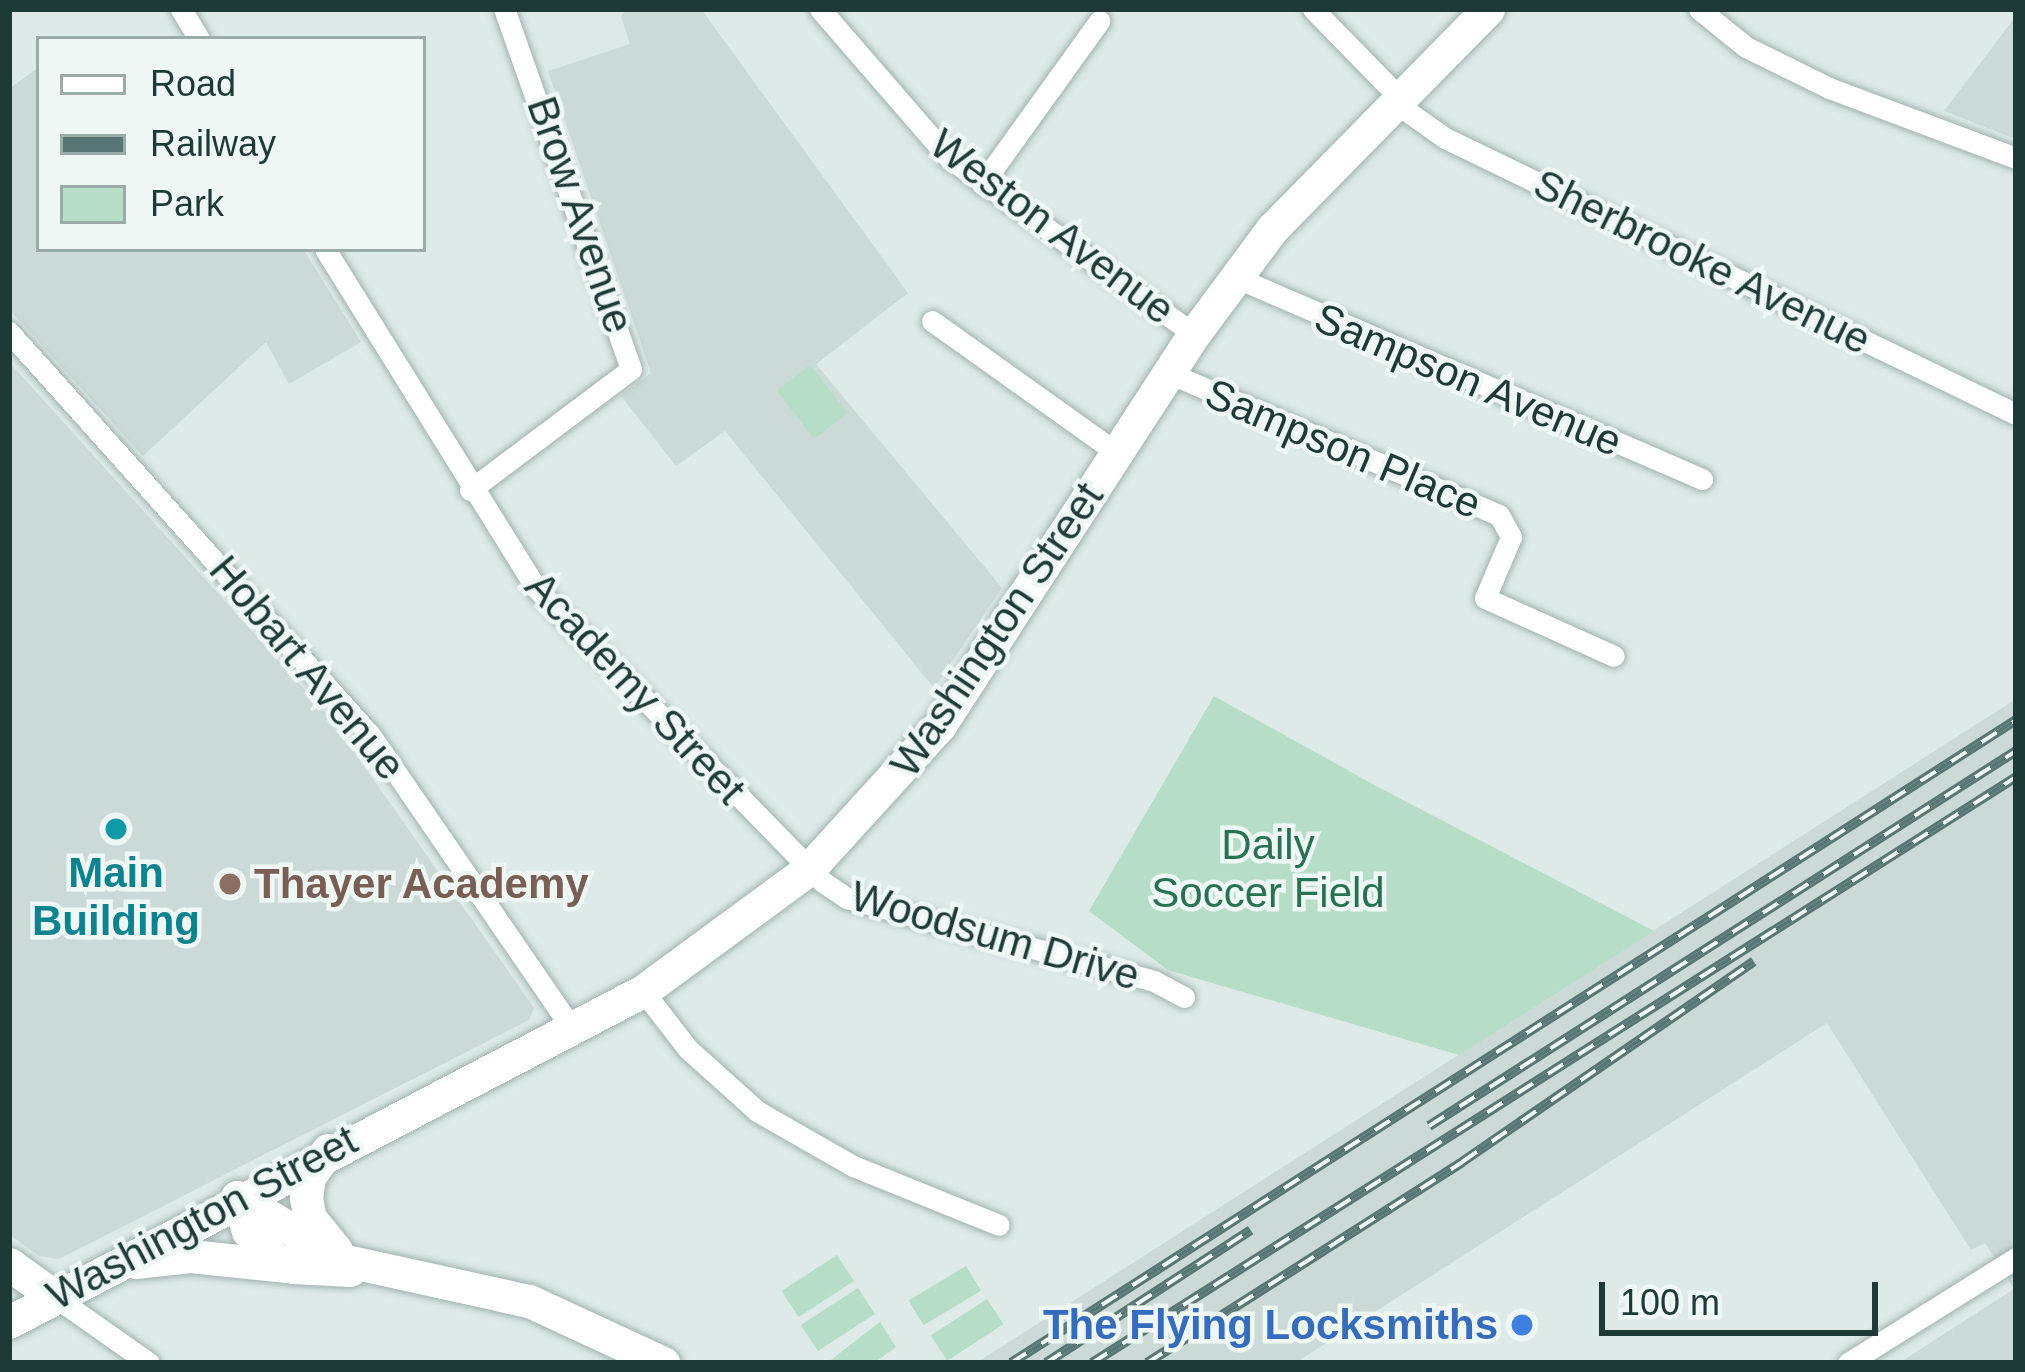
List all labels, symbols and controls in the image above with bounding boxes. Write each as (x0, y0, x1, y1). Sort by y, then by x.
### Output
legend (36, 36, 426, 252)
text: Road (150, 63, 236, 104)
street label: Brow Avenue (516, 89, 644, 341)
street label: Weston Avenue (919, 118, 1185, 336)
text: Railway (150, 123, 276, 164)
street label: Sherbrooke Avenue (1524, 158, 1880, 366)
text: Park (150, 183, 224, 224)
street label: Sampson Avenue (1306, 292, 1630, 468)
street label: Sampson Place (1198, 368, 1488, 530)
street label: Washington Street (880, 473, 1114, 787)
street label: Hobart Avenue (198, 545, 416, 791)
street label: Academy Street (515, 562, 755, 814)
marker: Main Building (103, 816, 129, 842)
park label: Daily Soccer Field (1151, 820, 1385, 918)
place label: Main Building (32, 848, 200, 946)
place label: Thayer Academy (254, 859, 590, 909)
marker: Thayer Academy (217, 871, 243, 897)
street label: Woodsum Drive (845, 871, 1145, 1001)
street label: Washington Street (38, 1115, 366, 1321)
scale bar (1605, 1258, 1884, 1332)
text: 100 m (1620, 1282, 1720, 1323)
place label: The Flying Locksmiths (1043, 1300, 1498, 1350)
marker: The Flying Locksmiths (1509, 1312, 1535, 1338)

